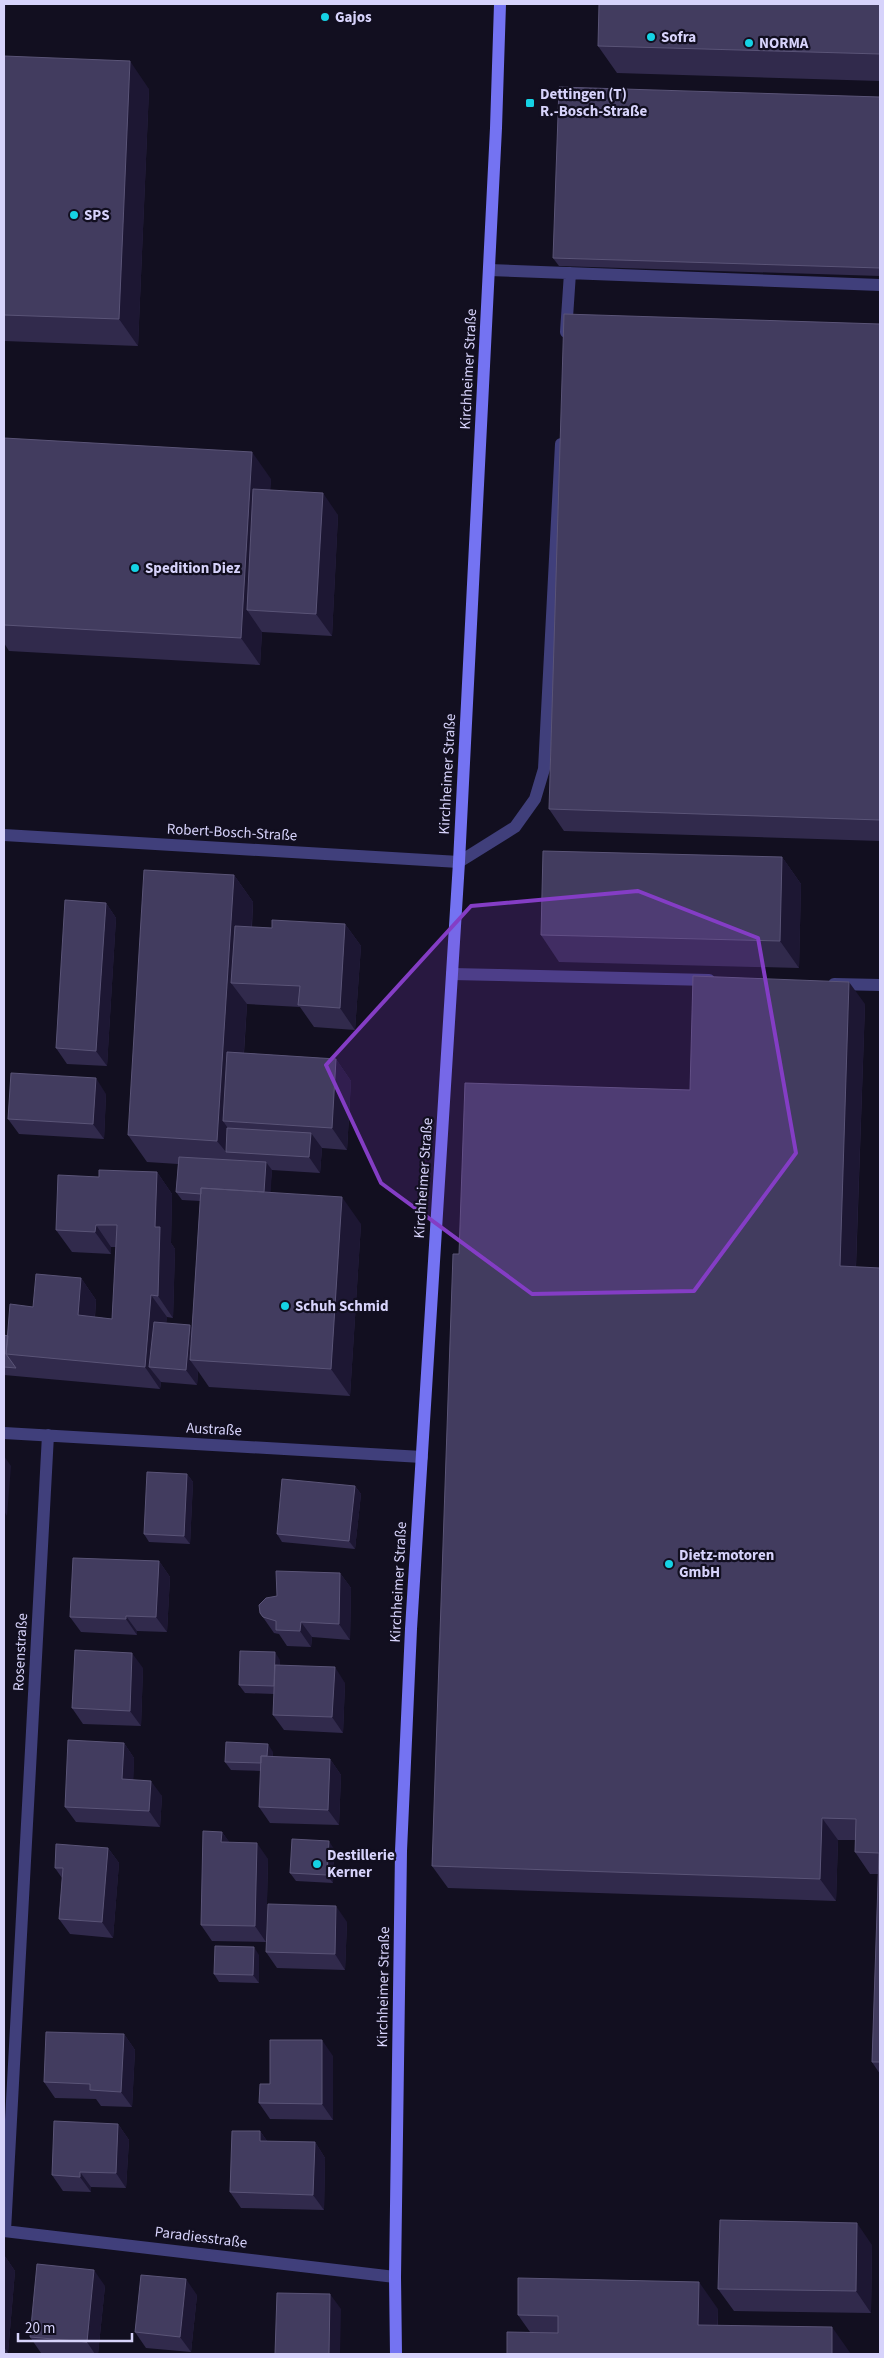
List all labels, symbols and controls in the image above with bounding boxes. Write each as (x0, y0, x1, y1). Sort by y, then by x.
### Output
place label: Gajos (335, 7, 372, 28)
marker: Gajos (319, 11, 331, 23)
place label: Sofra (661, 27, 696, 48)
marker: Sofra (645, 31, 657, 43)
place label: NORMA (759, 33, 809, 54)
marker: NORMA (743, 37, 755, 49)
place label: Dettingen (T) R.-Bosch-Straße (540, 84, 647, 122)
marker: Dettingen (T) R.-Bosch-Straße (524, 97, 536, 109)
place label: SPS (84, 205, 109, 226)
marker: SPS (68, 209, 80, 221)
street label: Kirchheimer Straße (455, 308, 482, 430)
place label: Spedition Diez (145, 558, 241, 579)
marker: Spedition Diez (129, 562, 141, 574)
street label: Kirchheimer Straße (434, 713, 461, 835)
street label: Robert-Bosch-Straße (166, 819, 298, 846)
street label: Kirchheimer Straße (409, 1117, 438, 1239)
place label: Schuh Schmid (295, 1296, 389, 1317)
marker: Schuh Schmid (279, 1300, 291, 1312)
street label: Austraße (186, 1418, 242, 1441)
street label: Kirchheimer Straße (385, 1521, 412, 1643)
place label: Dietz‐motoren GmbH (679, 1545, 774, 1583)
marker: Dietz‐motoren GmbH (663, 1558, 675, 1570)
street label: Rosenstraße (8, 1613, 33, 1692)
place label: Destillerie Kerner (327, 1845, 395, 1883)
marker: Destillerie Kerner (311, 1858, 323, 1870)
street label: Kirchheimer Straße (372, 1926, 395, 2048)
street label: Paradiesstraße (153, 2221, 248, 2254)
scale bar (18, 2310, 131, 2342)
text: 20 m (25, 2318, 55, 2339)

